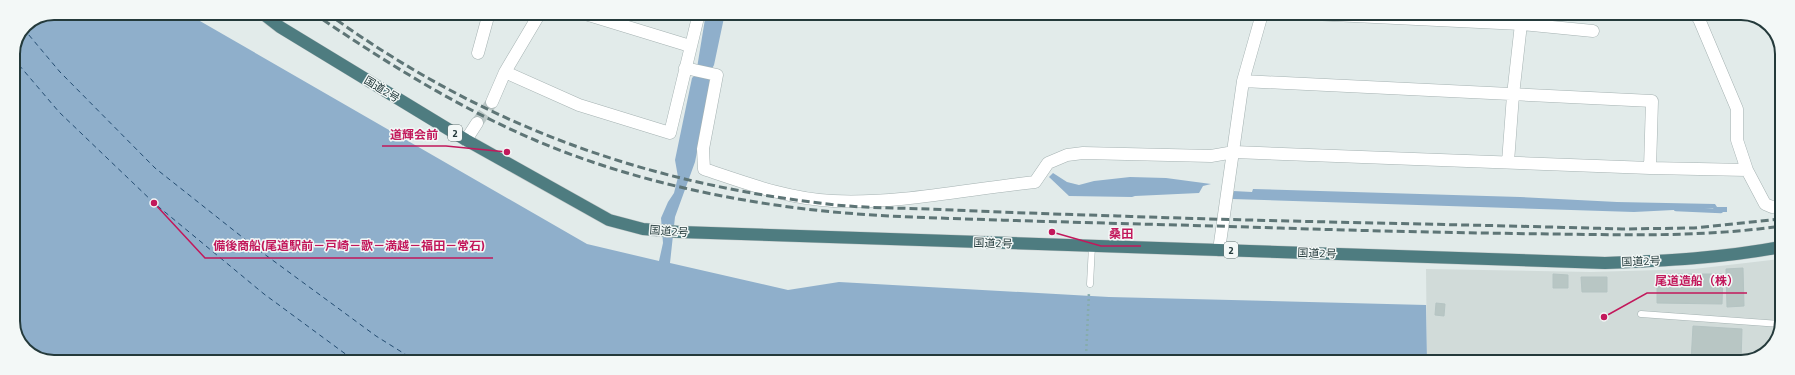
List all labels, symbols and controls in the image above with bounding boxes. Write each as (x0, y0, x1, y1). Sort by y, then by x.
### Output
street label: 国道2号 (361, 72, 403, 106)
callout: 道輝会前 (382, 122, 446, 146)
text: 道輝会前 (390, 125, 438, 144)
road number: 2 (448, 125, 462, 141)
street label: 国道2号 (649, 222, 689, 240)
callout: 桑田 (1101, 222, 1141, 246)
text: 桑田 (1109, 224, 1133, 243)
callout: 備後商船(尾道駅前－戸崎－歌－満越－福田－常石) (205, 234, 493, 258)
street label: 国道2号 (973, 234, 1013, 252)
text: 備後商船(尾道駅前－戸崎－歌－満越－福田－常石) (213, 236, 485, 255)
road number: 2 (1224, 242, 1238, 258)
street label: 国道2号 (1297, 244, 1337, 262)
street label: 国道2号 (1621, 252, 1661, 270)
callout: 尾道造船（株） (1647, 269, 1747, 293)
text: 尾道造船（株） (1655, 271, 1739, 290)

